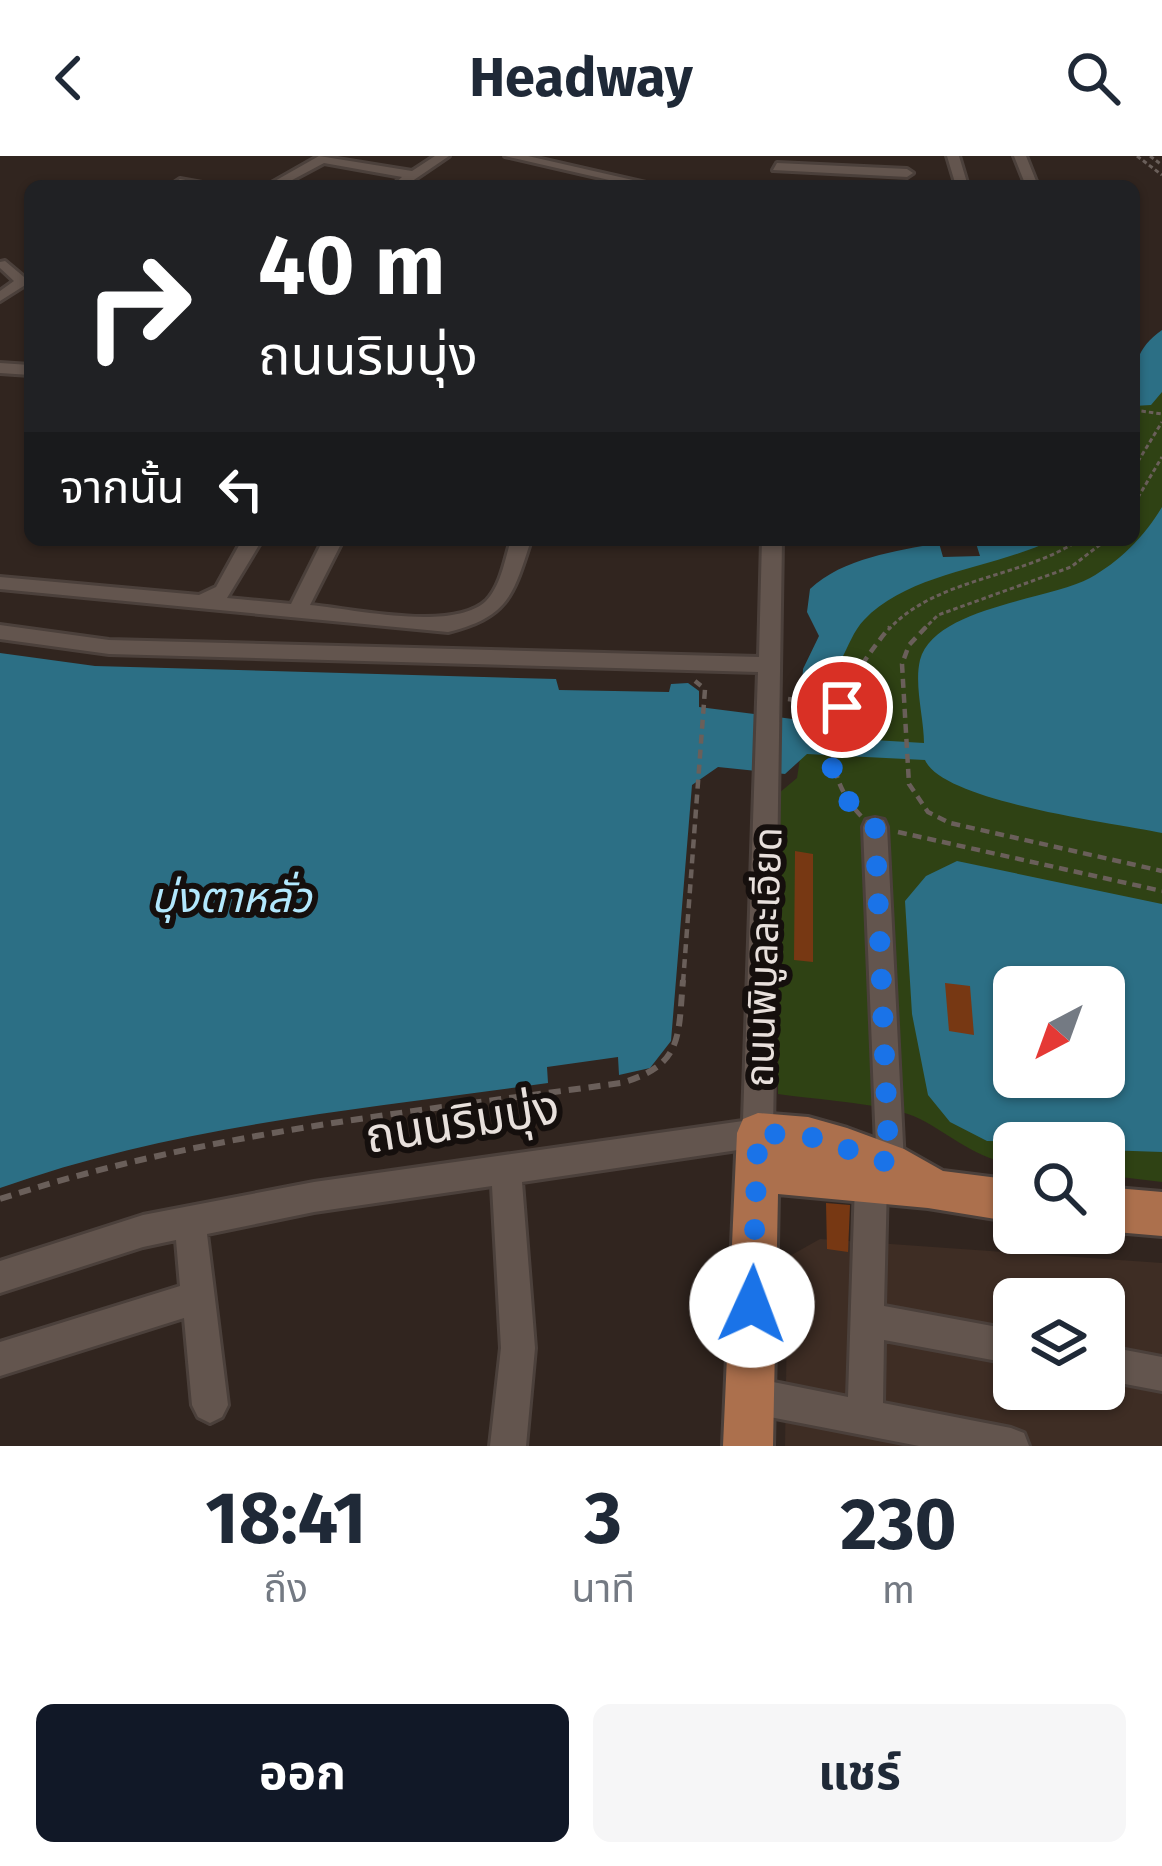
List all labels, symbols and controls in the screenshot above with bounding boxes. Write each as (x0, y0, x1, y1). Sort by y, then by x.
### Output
icon: back (36, 45, 102, 111)
icon: search (1060, 45, 1126, 111)
text: Headway (469, 46, 693, 110)
text: 40 m (258, 215, 446, 316)
icon: right (60, 228, 216, 384)
text: ถนนริมบุ่ง (258, 324, 478, 388)
icon: left (208, 456, 274, 522)
text: จากนั้น (60, 461, 184, 515)
pin (791, 656, 893, 758)
icon: arrive (809, 674, 875, 740)
street label: ถนนพิบูลละเอียด (736, 826, 792, 1088)
water label: บุ่งตาหลั่ว (151, 871, 313, 923)
north arrow (993, 966, 1125, 1098)
map controls (993, 966, 1125, 1410)
street label: ถนนริมบุ่ง (361, 1078, 563, 1166)
button: search (993, 1122, 1125, 1254)
position arrow (689, 1242, 815, 1368)
button: layers (993, 1278, 1125, 1410)
text: 18:41 (205, 1476, 366, 1562)
text: 3 (585, 1476, 622, 1562)
text: 230 (840, 1482, 957, 1568)
text: ถึง (264, 1566, 308, 1612)
text: นาที (572, 1566, 635, 1612)
text: m (882, 1567, 915, 1613)
button: ออก (36, 1704, 569, 1842)
button: แชร์ (593, 1704, 1126, 1842)

